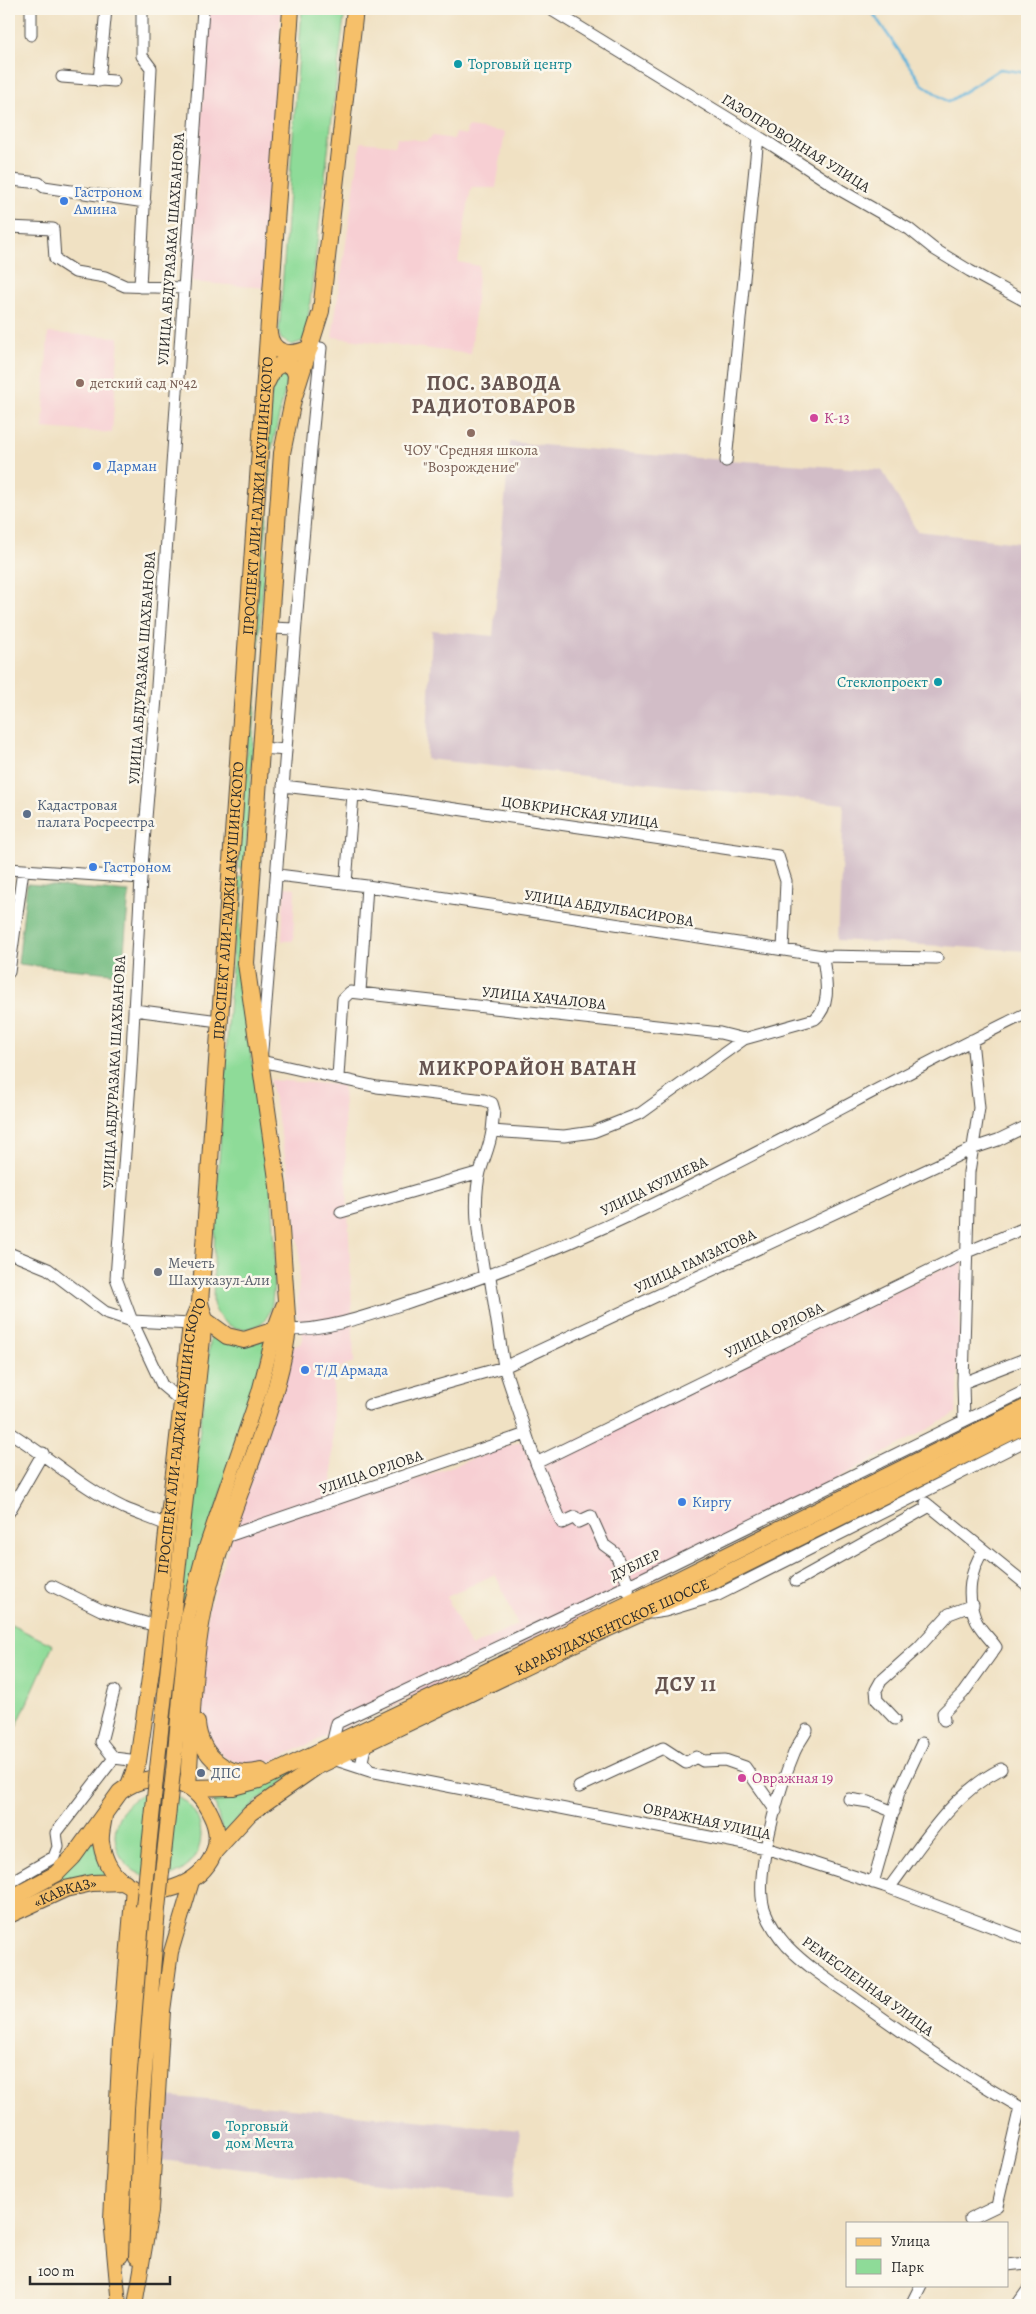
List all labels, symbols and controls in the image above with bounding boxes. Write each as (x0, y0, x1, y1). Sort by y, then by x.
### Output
place label: Торговый центр (468, 54, 572, 74)
marker: Торговый центр (452, 58, 464, 70)
street label: ГАЗОПРОВОДНАЯ УЛИЦА (718, 89, 874, 197)
street label: УЛИЦА АБДУРАЗАКА ШАХБАНОВА (153, 132, 189, 366)
place label: Гастроном Амина (73, 182, 142, 219)
marker: Гастроном Амина (58, 195, 70, 207)
street label: ПРОСПЕКТ АЛИ-ГАДЖИ АКУШИНСКОГО (238, 356, 278, 636)
district label: ПОС. ЗАВОДА РАДИОТОВАРОВ (411, 370, 577, 420)
place label: детский сад №42 (89, 373, 198, 393)
marker: детский сад №42 (74, 377, 86, 389)
place label: К-13 (824, 408, 850, 428)
marker: К-13 (808, 412, 820, 424)
marker: ЧОУ "Средняя школа "Возрождение" (465, 427, 477, 439)
place label: ЧОУ "Средняя школа "Возрождение" (404, 440, 538, 477)
place label: Дарман (107, 456, 157, 476)
marker: Дарман (91, 460, 103, 472)
street label: УЛИЦА АБДУРАЗАКА ШАХБАНОВА (124, 551, 160, 785)
place label: Стеклопроект (837, 672, 928, 692)
marker: Стеклопроект (932, 676, 944, 688)
street label: ПРОСПЕКТ АЛИ-ГАДЖИ АКУШИНСКОГО (208, 761, 248, 1041)
street label: ЦОВКРИНСКАЯ УЛИЦА (500, 791, 660, 833)
place label: Кадастровая палата Росреестра (37, 795, 155, 832)
marker: Кадастровая палата Росреестра (21, 808, 33, 820)
place label: Гастроном (103, 857, 171, 877)
marker: Гастроном (87, 861, 99, 873)
street label: УЛИЦА АБДУЛБАСИРОВА (523, 885, 695, 931)
street label: УЛИЦА АБДУРАЗАКА ШАХБАНОВА (98, 955, 130, 1189)
street label: УЛИЦА ХАЧАЛОВА (481, 982, 607, 1014)
district label: МИКРОРАЙОН ВАТАН (419, 1055, 637, 1082)
street label: УЛИЦА КУЛИЕВА (597, 1151, 711, 1221)
street label: УЛИЦА ГАМЗАТОВА (631, 1224, 759, 1298)
place label: Мечеть Шахуказул-Али (168, 1253, 270, 1290)
marker: Мечеть Шахуказул-Али (152, 1266, 164, 1278)
street label: ПРОСПЕКТ АЛИ-ГАДЖИ АКУШИНСКОГО (152, 1295, 211, 1575)
street label: УЛИЦА ОРЛОВА (721, 1297, 827, 1363)
place label: Т/Д Армада (315, 1360, 388, 1380)
marker: Т/Д Армада (299, 1364, 311, 1376)
street label: УЛИЦА ОРЛОВА (317, 1445, 426, 1499)
place label: Киргу (692, 1492, 732, 1512)
marker: Киргу (676, 1496, 688, 1508)
street label: ДУБЛЕР (606, 1544, 664, 1586)
street label: КАРАБУДАХКЕНТСКОЕ ШОССЕ (511, 1574, 712, 1680)
district label: ДСУ 11 (655, 1671, 717, 1698)
place label: ДПС (211, 1763, 241, 1783)
marker: ДПС (195, 1767, 207, 1779)
place label: Овражная 19 (752, 1768, 834, 1788)
marker: Овражная 19 (736, 1772, 748, 1784)
street label: ОВРАЖНАЯ УЛИЦА (641, 1798, 773, 1844)
street label: «КАВКАЗ» (30, 1873, 97, 1912)
street label: РЕМЕСЛЕННАЯ УЛИЦА (798, 1931, 938, 2041)
place label: Торговый дом Мечта (225, 2116, 294, 2153)
marker: Торговый дом Мечта (210, 2129, 222, 2141)
legend (846, 2222, 1008, 2286)
text: Улица (891, 2231, 930, 2251)
scale bar (30, 2254, 170, 2286)
text: Парк (891, 2257, 924, 2277)
text: 100 m (38, 2261, 75, 2281)

